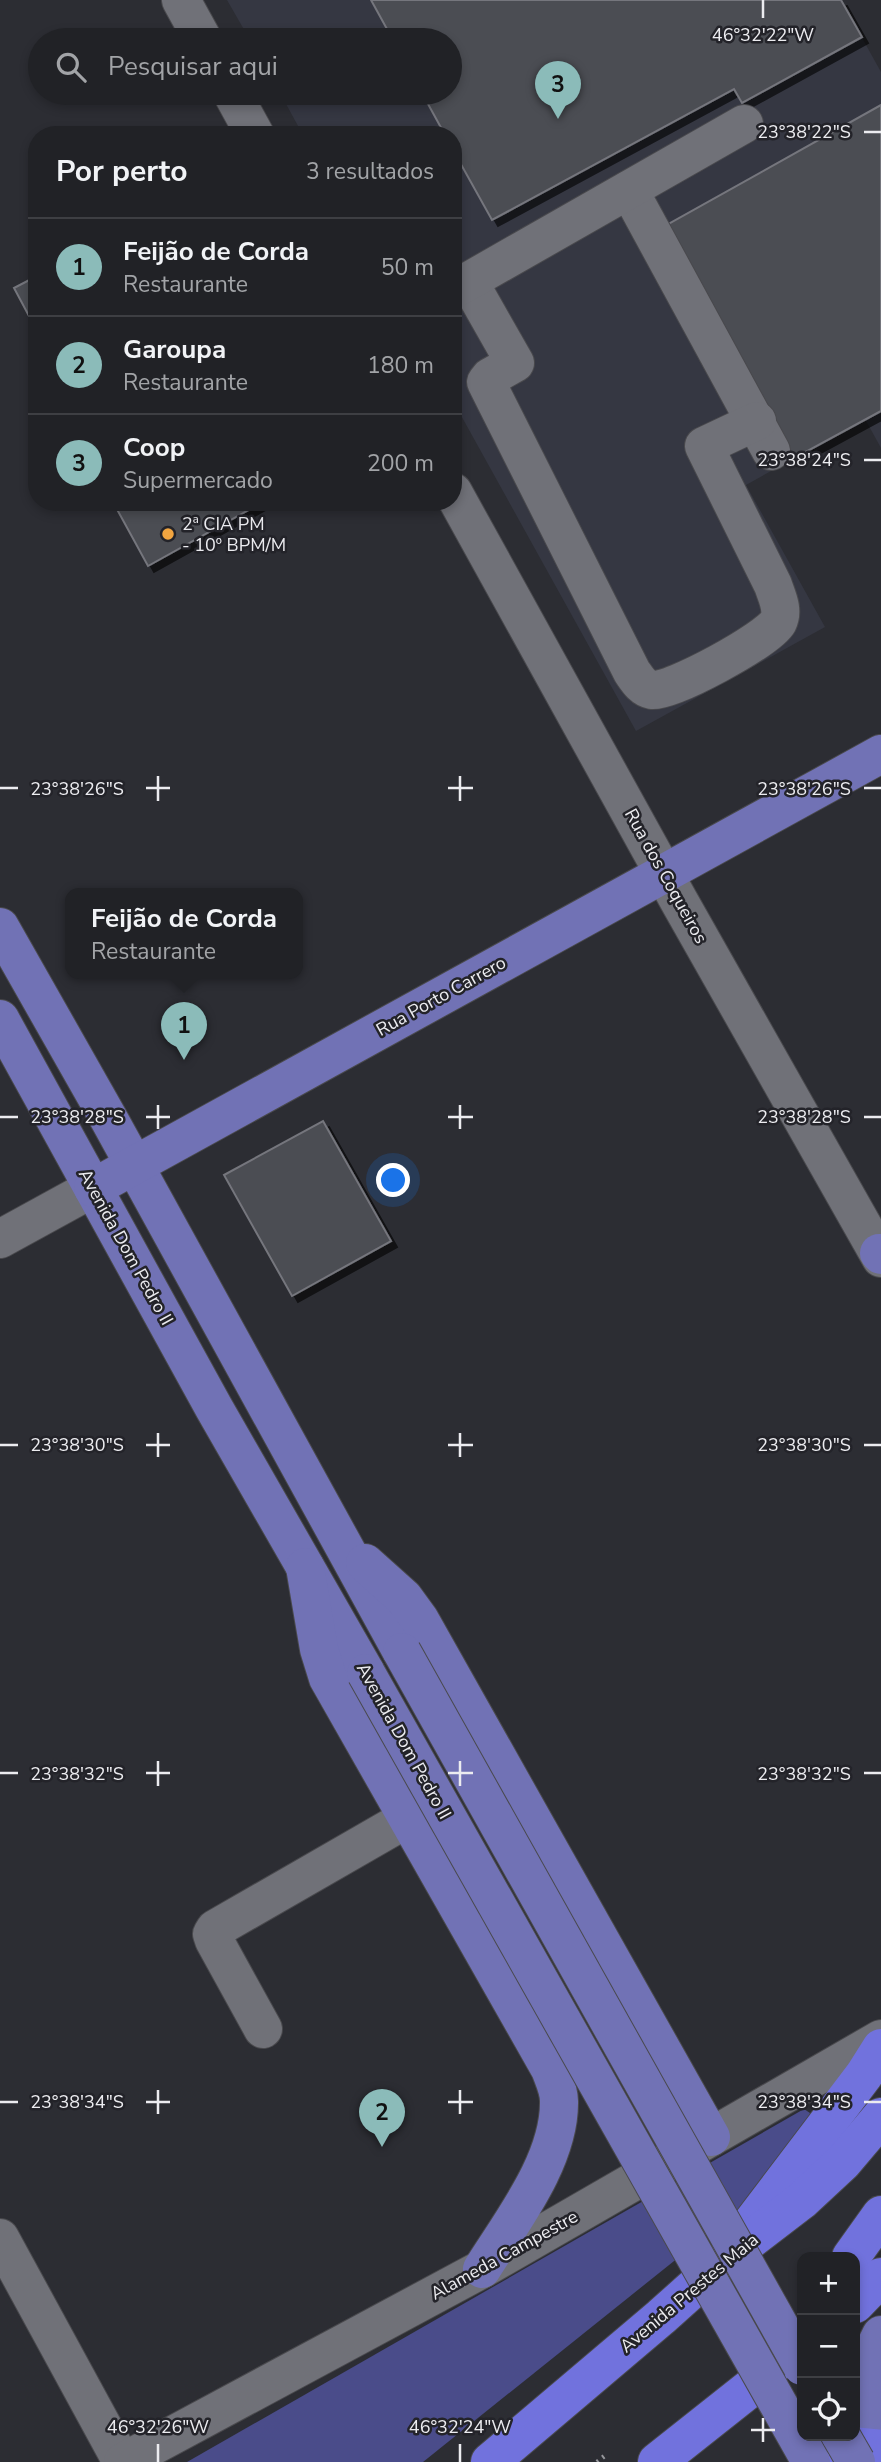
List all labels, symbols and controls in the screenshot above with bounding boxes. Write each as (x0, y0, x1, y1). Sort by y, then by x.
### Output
text: 46°32'22"W (712, 23, 814, 47)
search box (28, 28, 462, 105)
icon: search (52, 48, 90, 86)
text: Pesquisar aqui (108, 49, 278, 84)
pin: 3 (535, 61, 581, 119)
text: 23°38'22"S (757, 120, 851, 144)
text: Por perto (56, 151, 187, 192)
text: 3 resultados (306, 156, 434, 187)
text: Feijão de Corda (123, 234, 309, 269)
text: 1 (72, 252, 86, 283)
text: 50 m (381, 252, 434, 283)
text: Restaurante (123, 269, 248, 300)
text: Garoupa (123, 332, 226, 367)
text: 2 (72, 350, 86, 381)
text: 180 m (367, 350, 434, 381)
text: Restaurante (123, 367, 248, 398)
text: Coop (123, 430, 185, 465)
text: 3 (72, 448, 86, 479)
text: 200 m (367, 448, 434, 479)
text: 23°38'24"S (757, 448, 851, 472)
text: Supermercado (123, 465, 273, 496)
place label: 2ª CIA PM - 10º BPM/M (182, 512, 286, 557)
marker: 2ª CIA PM - 10º BPM/M (160, 526, 176, 542)
text: 23°38'26"S (30, 777, 124, 801)
text: 23°38'26"S (757, 777, 851, 801)
street label: Rua dos Coqueiros (619, 804, 713, 948)
popup (65, 888, 303, 979)
text: Feijão de Corda (91, 901, 277, 936)
text: Restaurante (91, 936, 216, 967)
street label: Rua Porto Carrero (372, 950, 510, 1042)
pin: 1 (161, 1002, 207, 1060)
text: 23°38'28"S (30, 1105, 124, 1129)
text: 23°38'28"S (757, 1105, 851, 1129)
your location (376, 1163, 410, 1197)
street label: Avenida Dom Pedro II (73, 1165, 179, 1329)
text: 23°38'30"S (30, 1433, 124, 1457)
text: 23°38'30"S (757, 1433, 851, 1457)
street label: Avenida Dom Pedro II (351, 1659, 457, 1823)
text: 23°38'32"S (30, 1762, 124, 1786)
text: 23°38'32"S (757, 1762, 851, 1786)
pin: 2 (359, 2089, 405, 2147)
text: 23°38'34"S (30, 2090, 124, 2114)
text: 23°38'34"S (757, 2090, 851, 2114)
street label: Alameda Campestre (426, 2204, 582, 2306)
street label: Avenida Prestes Maia (615, 2228, 763, 2358)
map controls (797, 2252, 860, 2441)
button: + (797, 2252, 860, 2315)
button: − (797, 2315, 860, 2378)
button: locate (797, 2378, 860, 2441)
text: 46°32'26"W (107, 2415, 209, 2439)
text: 46°32'24"W (409, 2415, 511, 2439)

